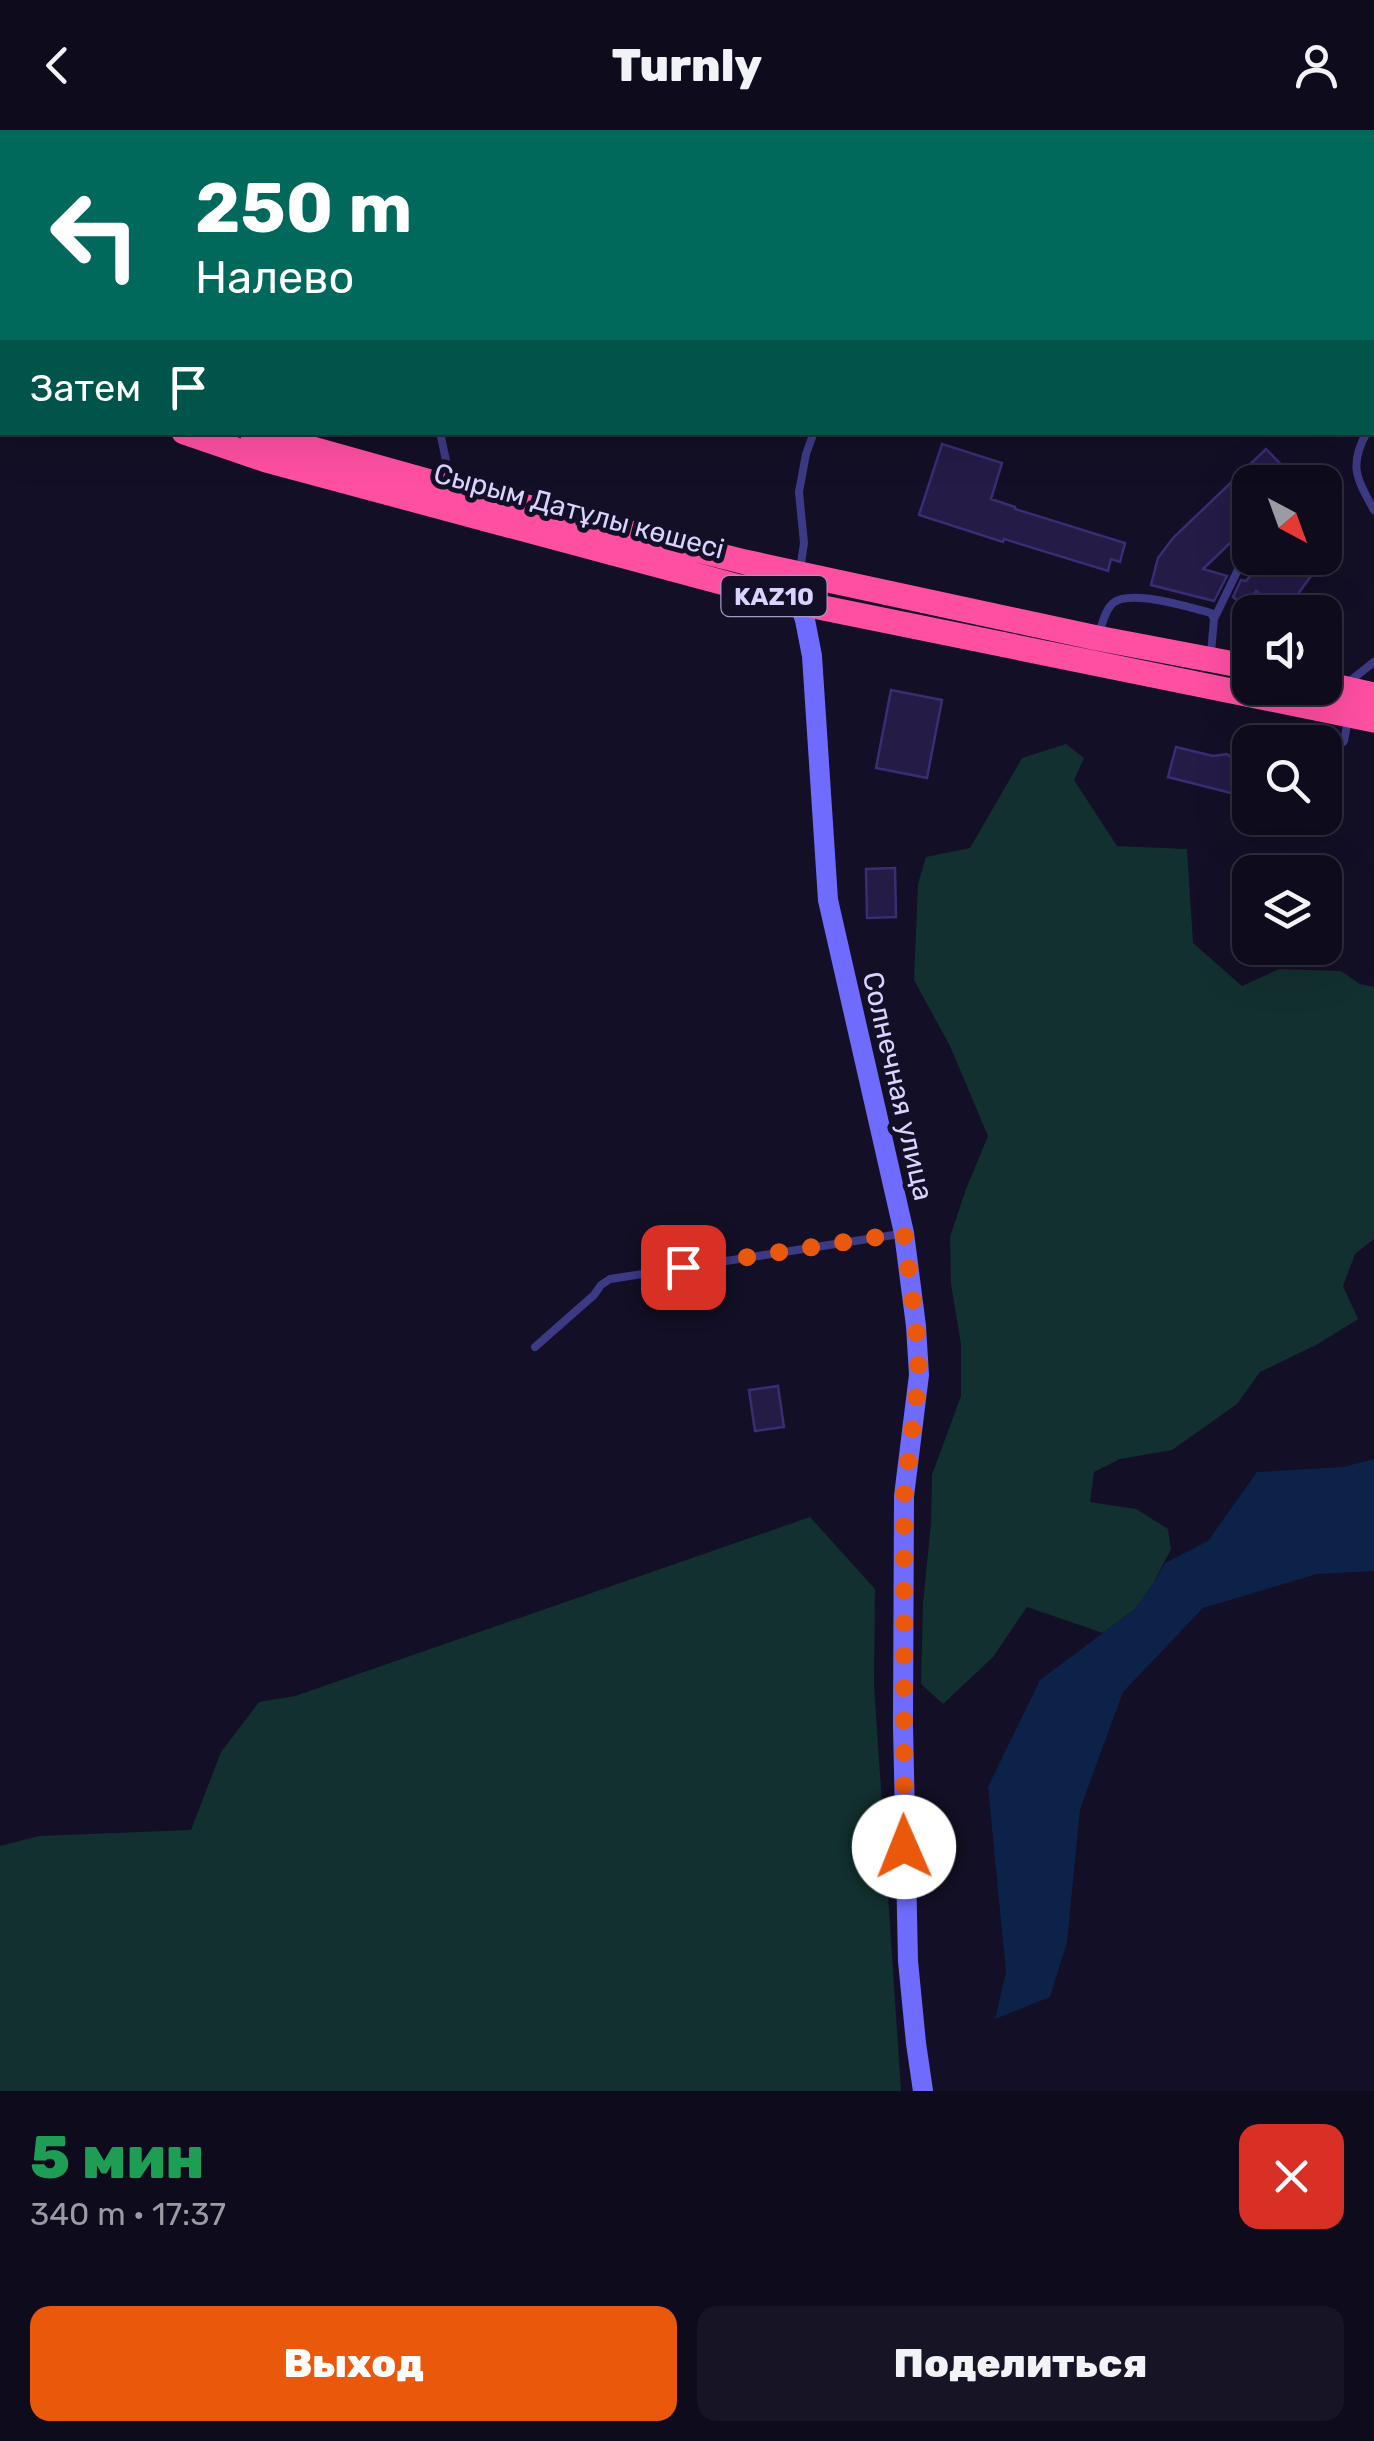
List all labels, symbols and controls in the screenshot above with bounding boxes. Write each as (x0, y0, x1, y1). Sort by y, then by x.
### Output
icon: back (30, 38, 85, 93)
icon: person (1289, 38, 1344, 93)
text: Turnly (612, 39, 762, 92)
text: 250 m (195, 167, 412, 250)
icon: left (30, 170, 160, 300)
text: Налево (195, 251, 354, 304)
icon: arrive (161, 360, 216, 415)
text: Затем (30, 365, 141, 411)
street label: Сырым Датұлы көшесі (430, 456, 728, 566)
north arrow (1232, 465, 1342, 575)
map controls (1232, 465, 1342, 965)
road number: KAZ10 (722, 576, 826, 616)
button: sound (1232, 595, 1342, 705)
button: search (1232, 725, 1342, 835)
button: layers (1232, 855, 1342, 965)
street label: Солнечная улица (856, 968, 940, 1204)
pin (641, 1225, 726, 1310)
icon: arrive (656, 1240, 711, 1295)
position arrow (852, 1795, 956, 1899)
text: 5 мин (30, 2122, 205, 2193)
button: close (1239, 2124, 1344, 2229)
text: 340 m · 17:37 (30, 2195, 226, 2233)
button: Выход (30, 2306, 677, 2421)
button: Поделиться (697, 2306, 1344, 2421)

